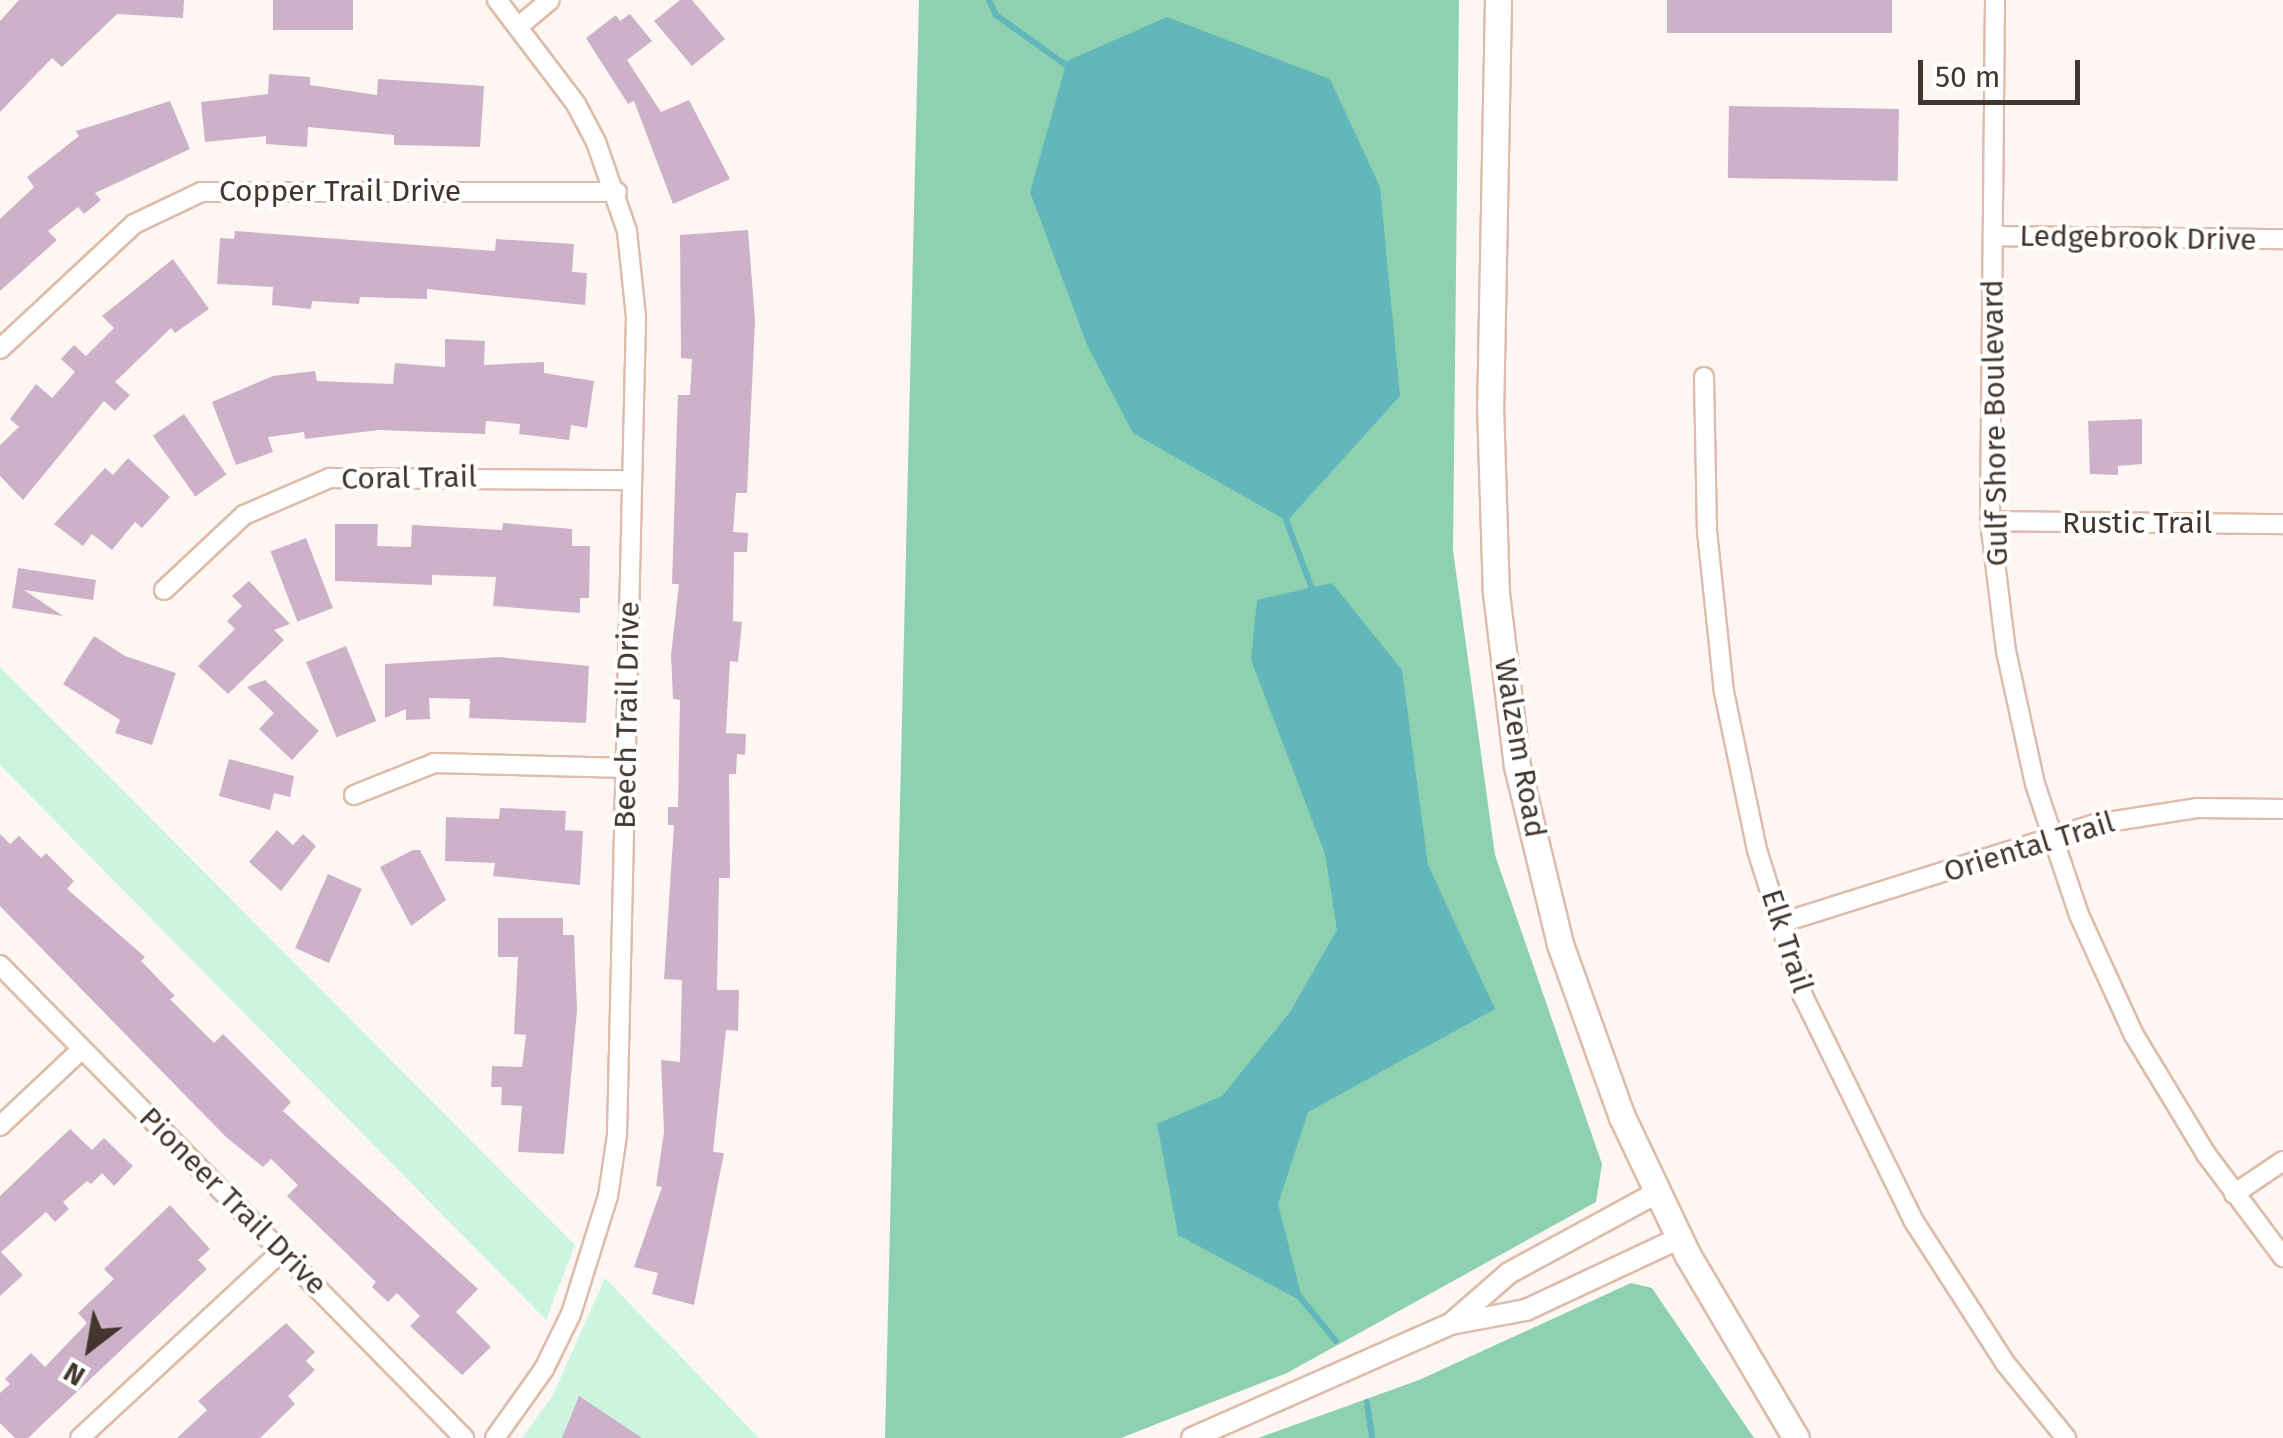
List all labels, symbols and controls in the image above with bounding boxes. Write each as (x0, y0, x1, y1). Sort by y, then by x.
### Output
scale bar (1923, 40, 2086, 102)
text: 50 m (1935, 59, 2000, 95)
street label: Copper Trail Drive (219, 173, 461, 209)
street label: Ledgebrook Drive (2019, 218, 2257, 258)
street label: Gulf Shore Boulevard (1974, 279, 2016, 567)
street label: Coral Trail (341, 459, 477, 497)
street label: Rustic Trail (2062, 505, 2212, 541)
street label: Beech Trail Drive (607, 601, 647, 829)
street label: Walzem Road (1487, 656, 1553, 840)
street label: Oriental Trail (1939, 804, 2119, 890)
street label: Elk Trail (1753, 885, 1821, 997)
street label: Pioneer Trail Drive (132, 1100, 334, 1302)
north arrow (40, 1298, 140, 1398)
text: N (58, 1355, 91, 1393)

